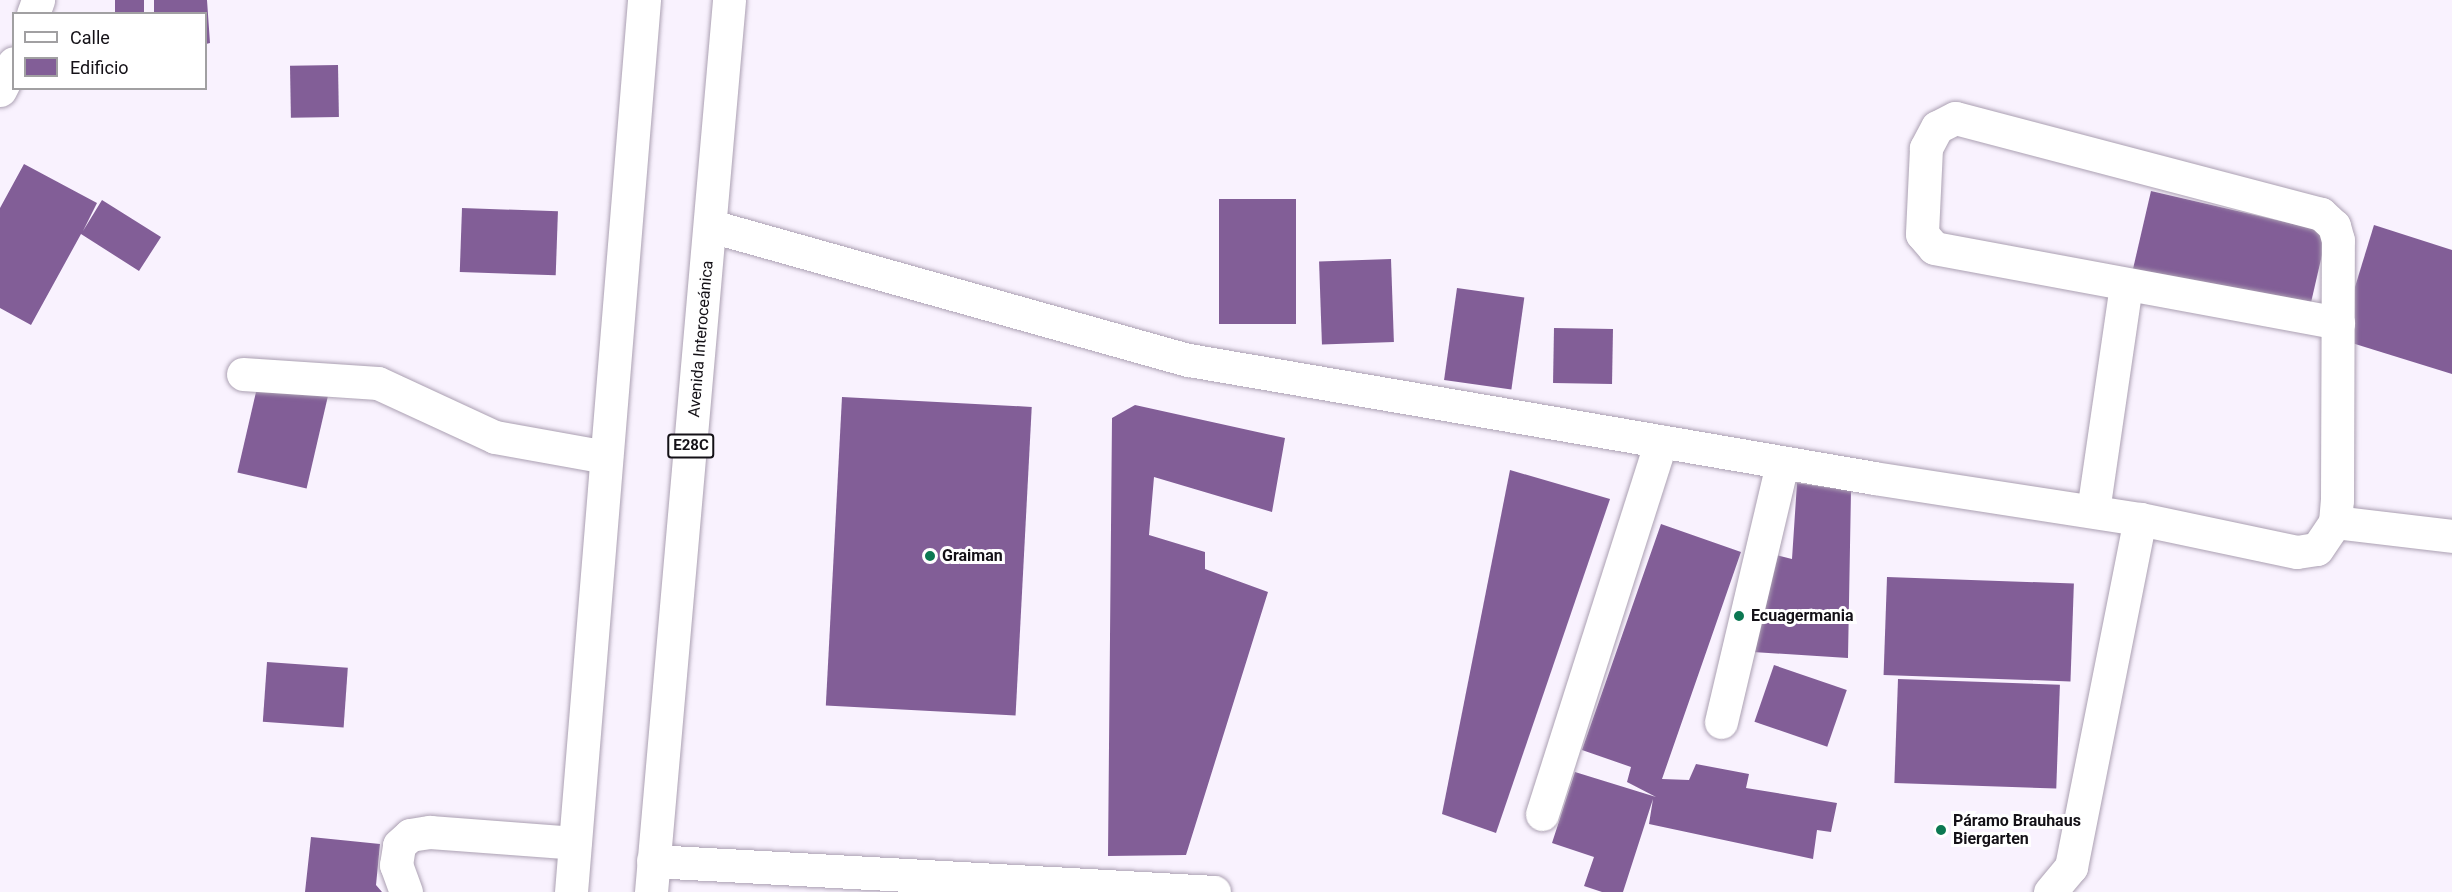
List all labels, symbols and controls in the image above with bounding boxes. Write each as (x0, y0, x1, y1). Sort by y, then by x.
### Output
legend (12, 12, 207, 90)
text: Calle (70, 27, 110, 48)
text: Edificio (70, 57, 129, 78)
street label: Avenida Interoceánica (685, 260, 717, 418)
road number: E28C (667, 434, 715, 458)
place label: Graiman (942, 546, 1003, 566)
marker: Graiman (923, 549, 937, 563)
place label: Ecuagermania (1751, 606, 1854, 626)
marker: Ecuagermania (1732, 609, 1746, 623)
place label: Páramo Brauhaus Biergarten (1953, 811, 2081, 849)
marker: Páramo Brauhaus Biergarten (1934, 823, 1948, 837)

